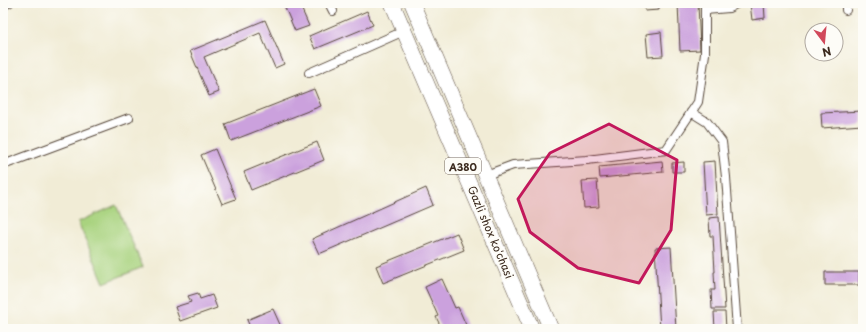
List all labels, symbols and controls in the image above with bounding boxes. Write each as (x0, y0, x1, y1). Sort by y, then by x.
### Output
north arrow (804, 22, 844, 62)
text: N (820, 43, 833, 62)
road number: A380 (445, 158, 481, 174)
street label: Gazli shox ko'chasi (464, 183, 518, 281)

